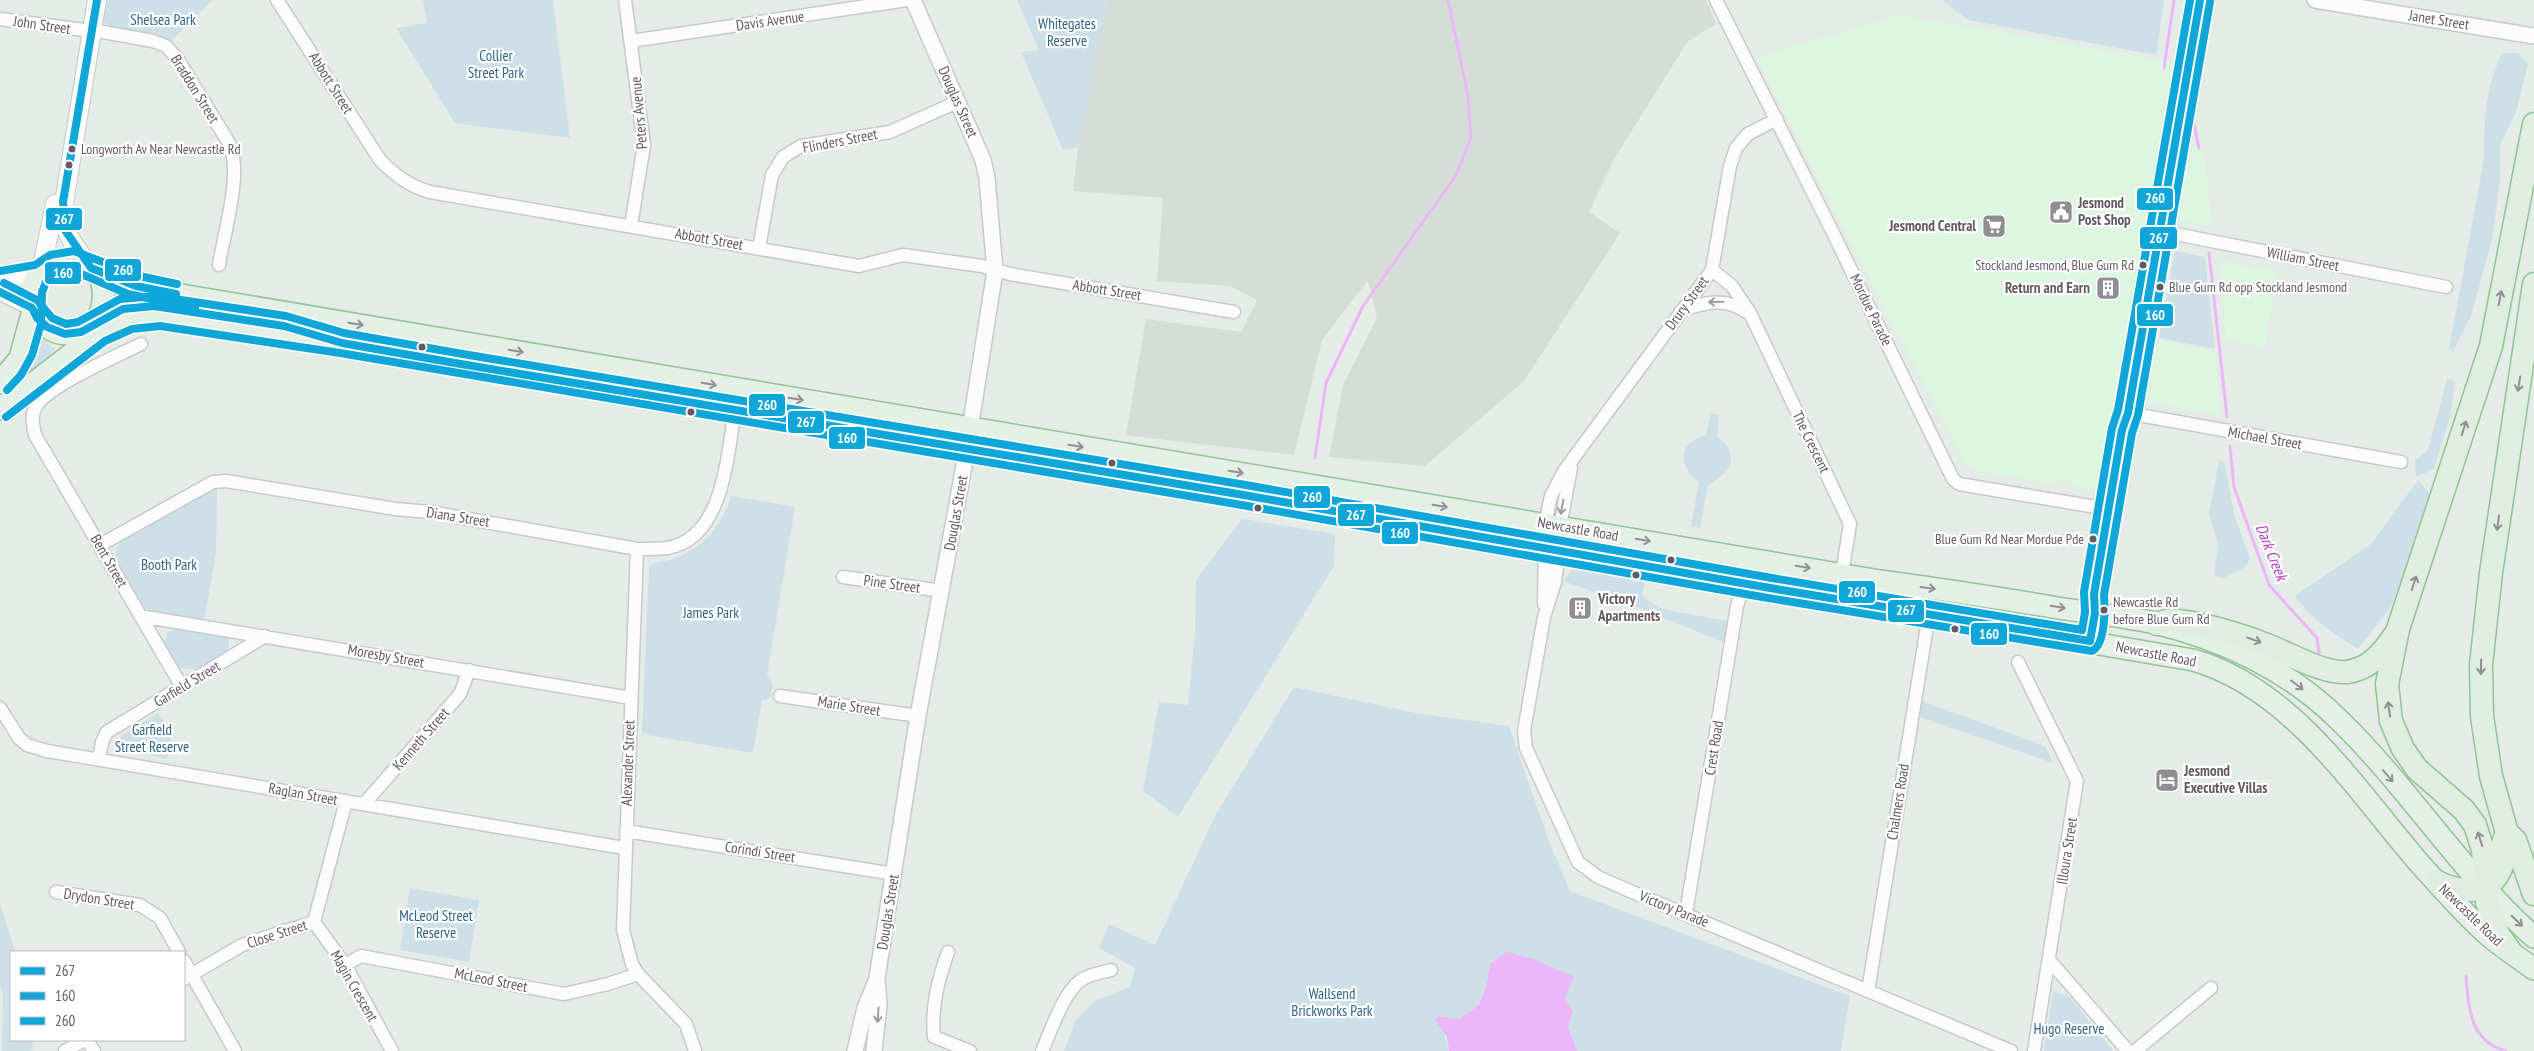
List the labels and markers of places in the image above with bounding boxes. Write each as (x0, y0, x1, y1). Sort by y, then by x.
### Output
place label: Longworth Av Near Newcastle Rd (81, 140, 241, 158)
marker: Longworth Av Near Newcastle Rd (67, 144, 77, 154)
unlabelled marker (64, 160, 74, 170)
place label: Jesmond Post Shop (2077, 193, 2131, 229)
public building icon: Jesmond Post Shop (2048, 199, 2074, 225)
supermarket icon: Jesmond Central (1981, 213, 2007, 239)
place label: Jesmond Central (1888, 216, 1976, 235)
place label: Stockland Jesmond, Blue Gum Rd (1975, 256, 2134, 274)
marker: Stockland Jesmond, Blue Gum Rd (2138, 260, 2148, 270)
building icon: Return and Earn (2095, 275, 2121, 301)
place label: Return and Earn (2005, 278, 2090, 297)
place label: Blue Gum Rd opp Stockland Jesmond (2169, 278, 2347, 296)
marker: Blue Gum Rd opp Stockland Jesmond (2155, 282, 2165, 292)
unlabelled marker (417, 342, 427, 352)
unlabelled marker (686, 407, 696, 417)
unlabelled marker (1107, 458, 1117, 468)
unlabelled marker (1253, 503, 1263, 513)
place label: Blue Gum Rd Near Mordue Pde (1935, 530, 2084, 548)
marker: Blue Gum Rd Near Mordue Pde (2088, 534, 2098, 544)
unlabelled marker (1666, 555, 1676, 565)
unlabelled marker (1631, 570, 1641, 580)
place label: Victory Apartments (1597, 589, 1660, 625)
place label: Newcastle Rd before Blue Gum Rd (2113, 593, 2210, 628)
building icon: Victory Apartments (1567, 595, 1593, 621)
marker: Newcastle Rd before Blue Gum Rd (2099, 605, 2109, 615)
unlabelled marker (1950, 624, 1960, 634)
place label: Jesmond Executive Villas (2183, 761, 2268, 797)
hotel icon: Jesmond Executive Villas (2154, 767, 2180, 793)

